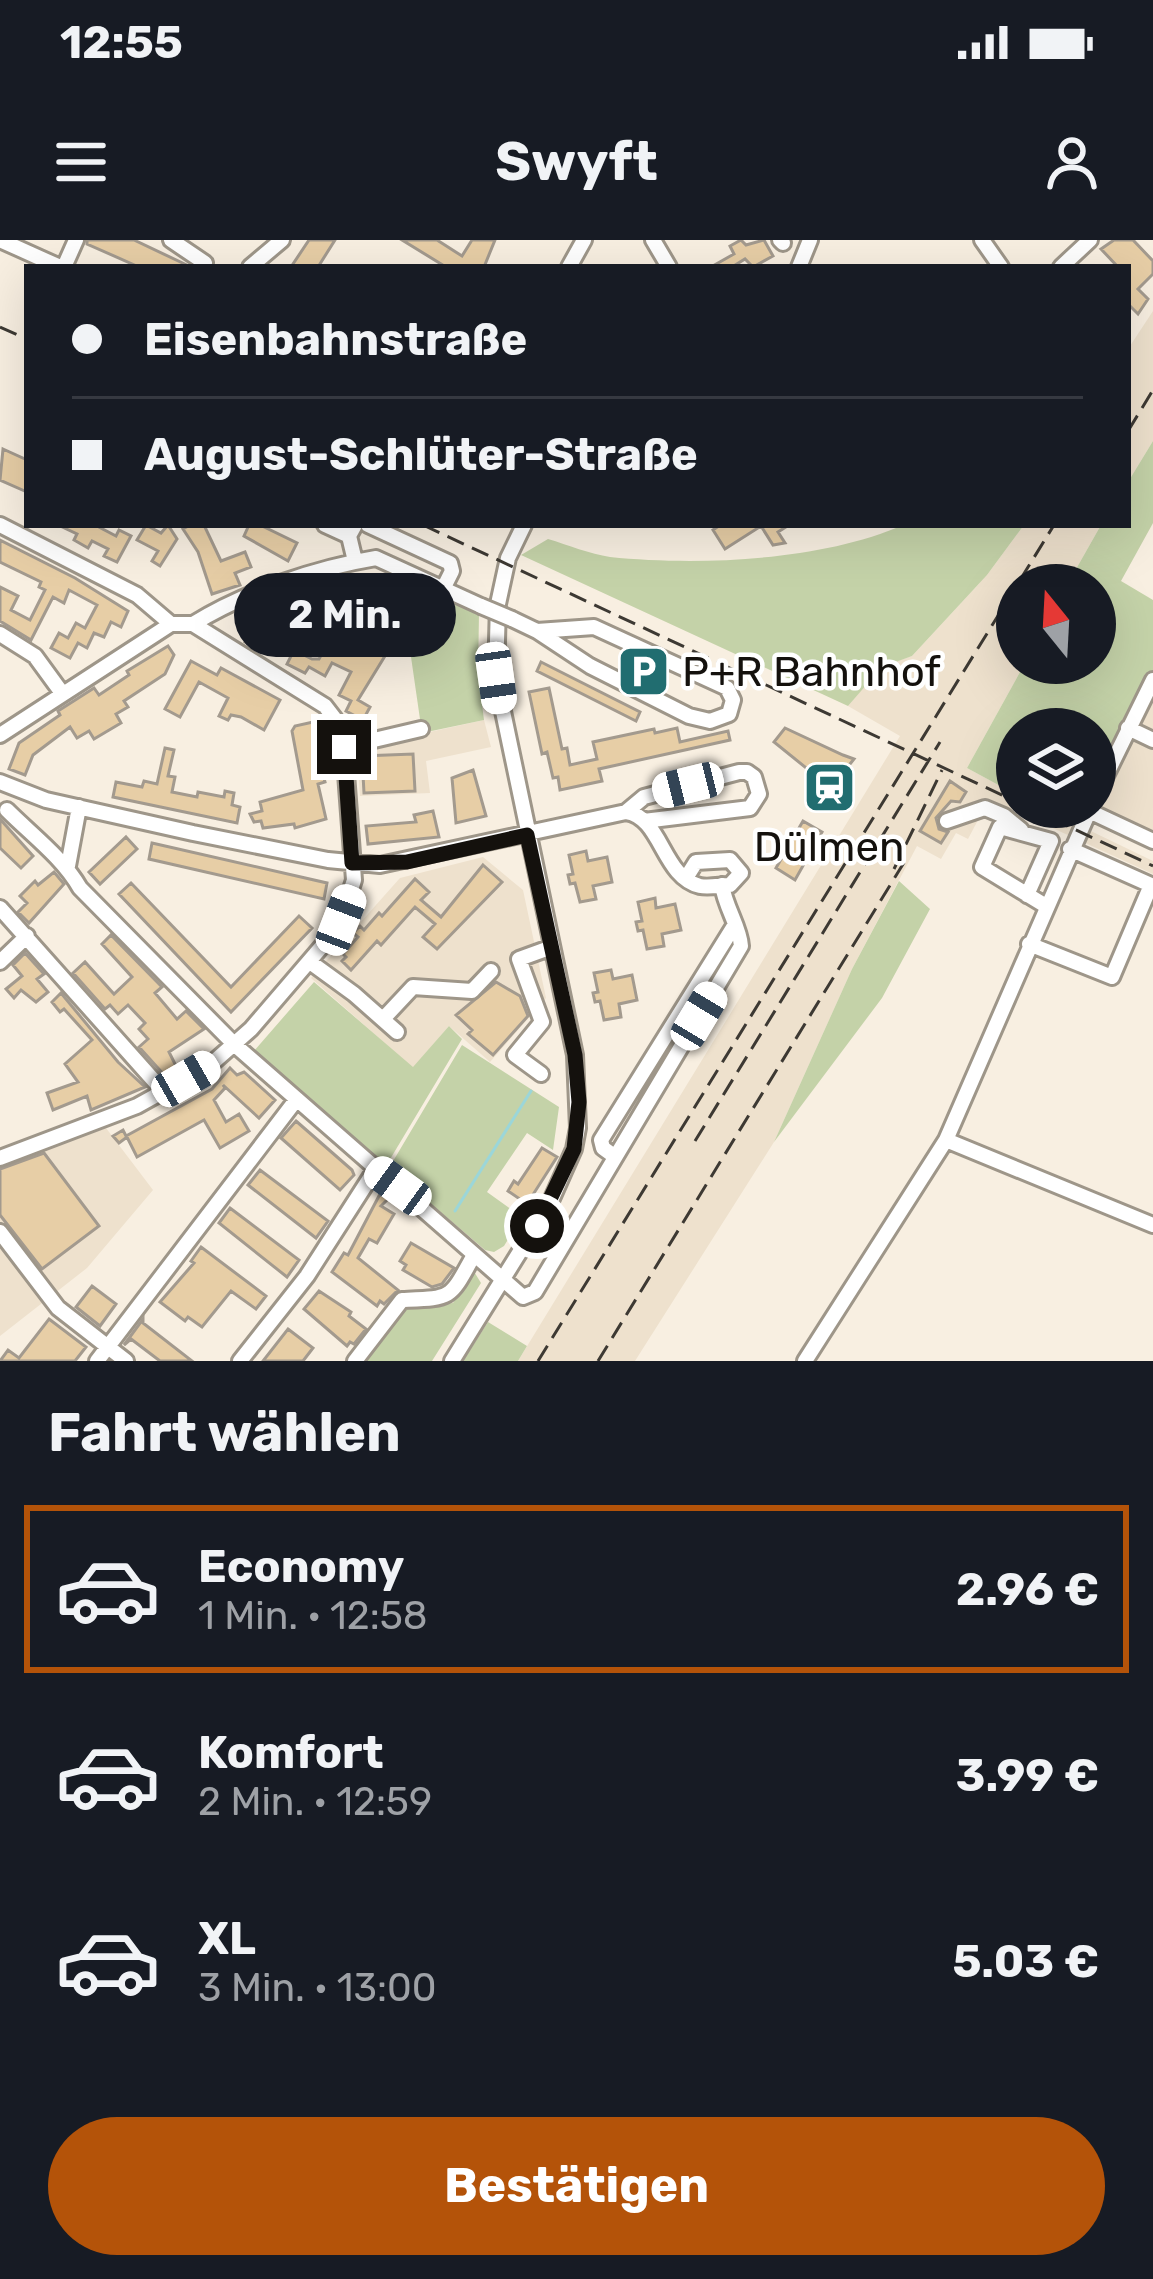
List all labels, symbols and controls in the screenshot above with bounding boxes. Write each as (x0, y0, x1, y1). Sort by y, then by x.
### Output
text: 12:55 (60, 16, 183, 69)
icon: menu (48, 129, 114, 195)
icon: person (1039, 129, 1105, 195)
text: Swyft (495, 130, 658, 194)
text: Eisenbahnstraße (144, 313, 527, 366)
text: August-Schlüter-Straße (144, 428, 698, 481)
north arrow (996, 564, 1116, 684)
map controls (996, 564, 1116, 828)
callout: 2 Min. (233, 573, 455, 657)
text: 2 Min. (288, 592, 402, 638)
car (473, 640, 519, 716)
parking icon: P+R Bahnhof (615, 644, 671, 700)
place label: P+R Bahnhof (682, 647, 941, 697)
button: layers (996, 708, 1116, 828)
route end (317, 720, 371, 774)
car (649, 759, 727, 811)
station icon: Dülmen (801, 760, 857, 816)
place label: Dülmen (754, 822, 904, 872)
car (311, 880, 371, 960)
car (665, 976, 733, 1056)
car (146, 1045, 226, 1113)
car (358, 1150, 438, 1222)
route start (510, 1199, 564, 1253)
text: Fahrt wählen (48, 1401, 401, 1465)
icon: car (54, 1535, 162, 1643)
text: Economy (198, 1540, 404, 1593)
text: 2.96 € (956, 1563, 1099, 1616)
text: 1 Min. · 12:58 (198, 1593, 428, 1639)
icon: car (54, 1721, 162, 1829)
text: Komfort (198, 1726, 384, 1779)
text: 3.99 € (956, 1749, 1099, 1802)
text: 2 Min. · 12:59 (198, 1779, 432, 1825)
icon: car (54, 1907, 162, 2015)
text: XL (198, 1912, 256, 1965)
text: 5.03 € (952, 1935, 1099, 1988)
text: 3 Min. · 13:00 (198, 1965, 437, 2011)
button: Bestätigen (48, 2117, 1105, 2255)

